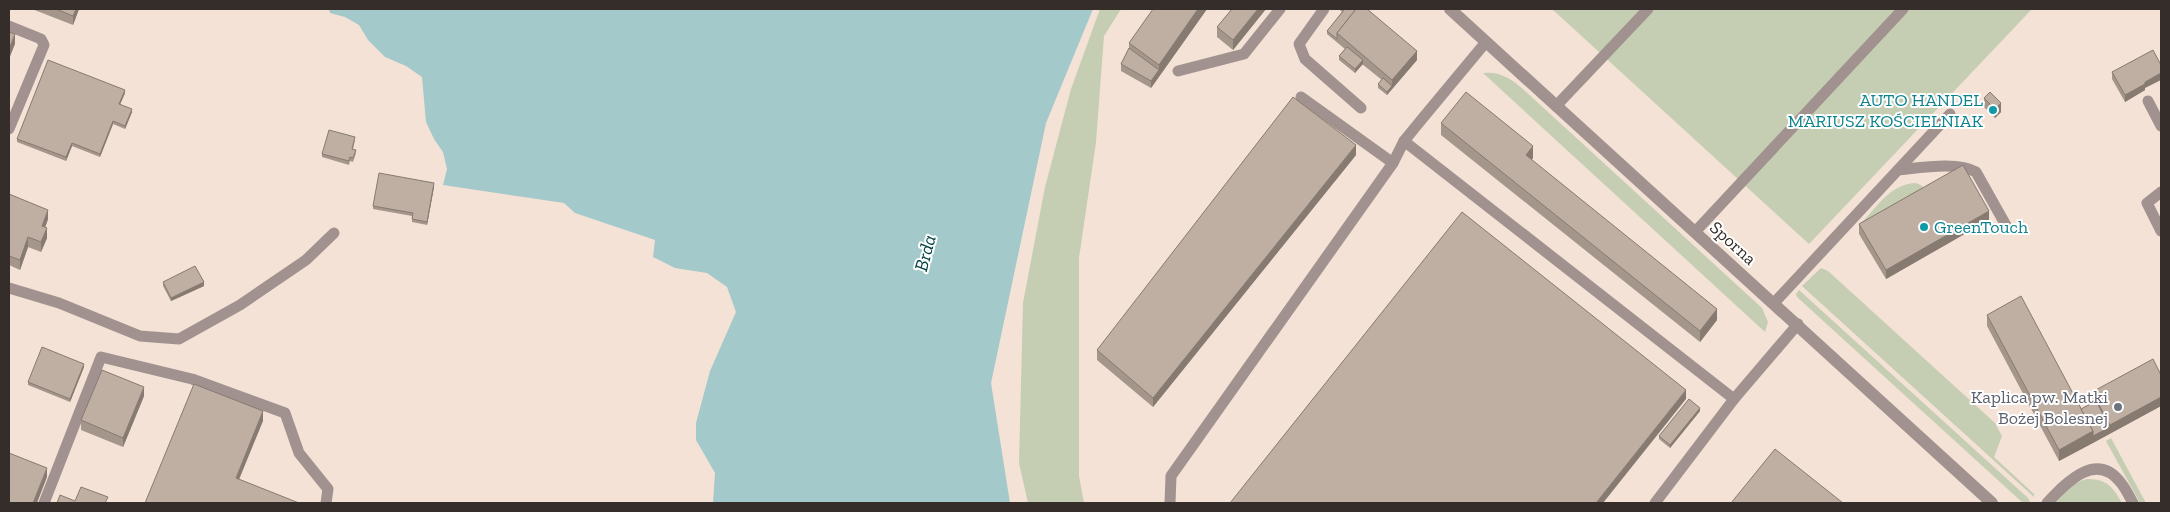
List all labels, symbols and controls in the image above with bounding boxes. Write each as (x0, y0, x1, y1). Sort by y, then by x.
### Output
place label: AUTO HANDEL MARIUSZ KOŚCIELNIAK (1788, 89, 1983, 132)
marker: AUTO HANDEL MARIUSZ KOŚCIELNIAK (1987, 104, 1999, 116)
street label: Sporna (1705, 216, 1761, 270)
place label: GreenTouch (1934, 216, 2028, 238)
marker: GreenTouch (1918, 221, 1930, 233)
water label: Brda (909, 232, 941, 274)
place label: Kaplica pw. Matki Bożej Bolesnej (1971, 386, 2108, 429)
marker: Kaplica pw. Matki Bożej Bolesnej (2112, 401, 2124, 413)

